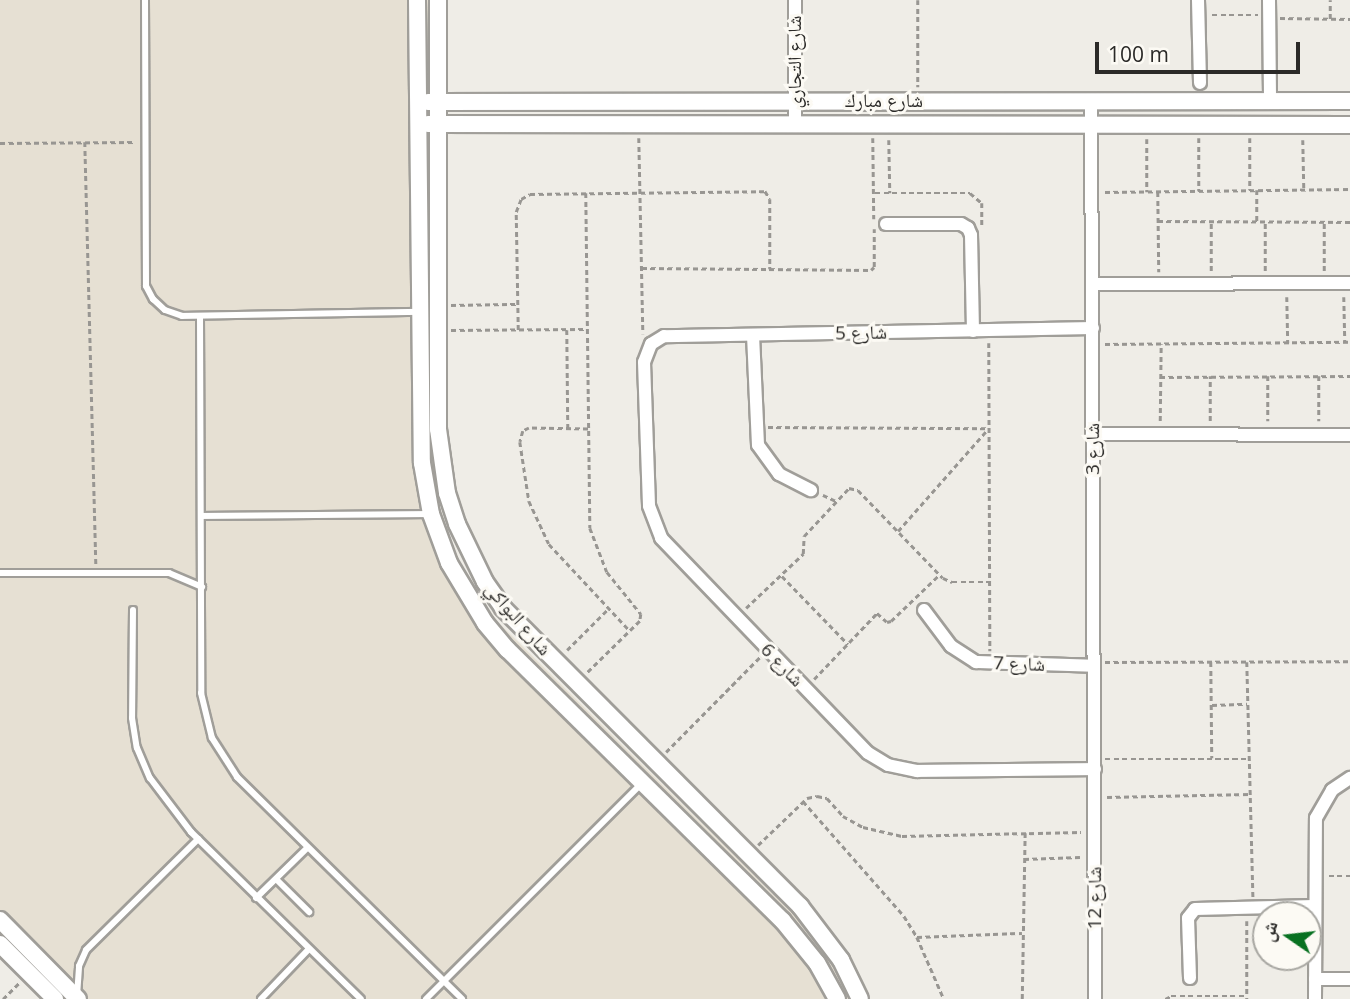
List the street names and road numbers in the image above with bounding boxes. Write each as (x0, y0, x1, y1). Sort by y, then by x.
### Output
street label: شارع التجاري (784, 16, 806, 108)
street label: شارع مبارك (845, 90, 923, 112)
street label: شارع 5 (835, 321, 887, 345)
street label: شارع 3 (1082, 423, 1104, 475)
street label: شارع البواكي (480, 578, 556, 660)
street label: شارع 6 (756, 638, 808, 692)
street label: شارع 7 (993, 652, 1045, 676)
street label: شارع 12 (1084, 867, 1106, 929)

